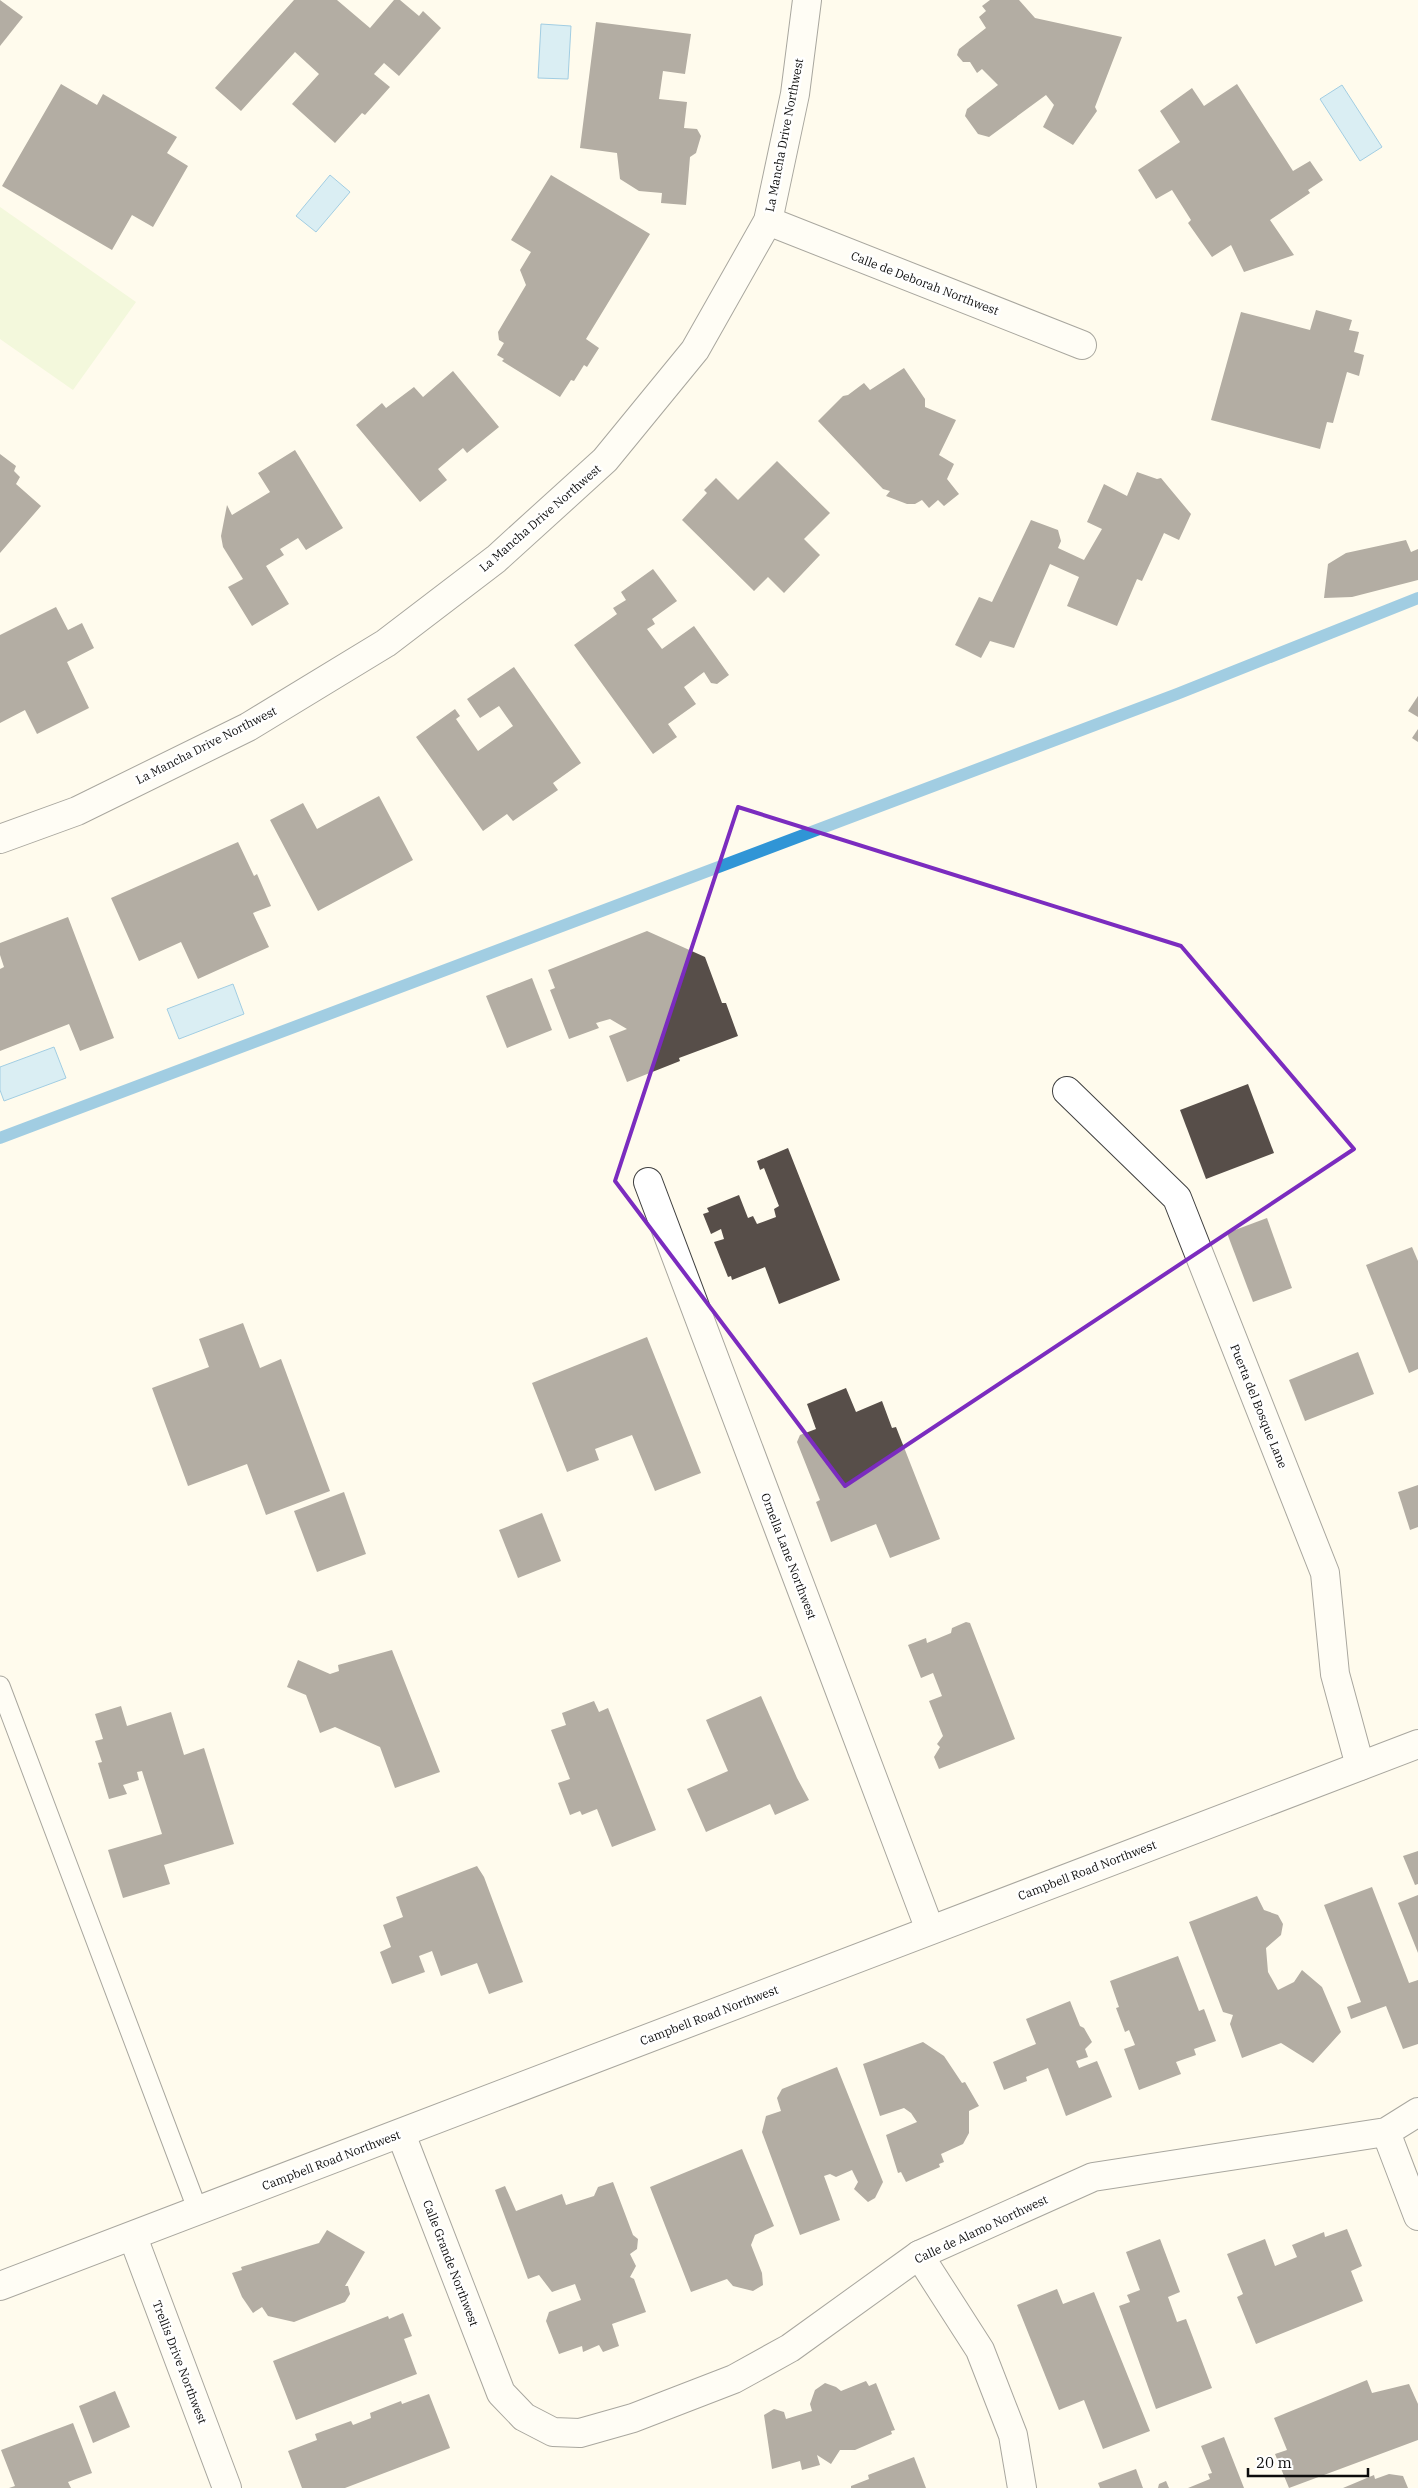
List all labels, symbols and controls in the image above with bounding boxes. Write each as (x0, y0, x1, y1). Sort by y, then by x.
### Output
street label: La Mancha Drive Northwest (762, 57, 806, 213)
street label: Calle de Deborah Northwest (849, 248, 1001, 318)
street label: La Mancha Drive Northwest (476, 461, 604, 575)
street label: La Mancha Drive Northwest (133, 703, 279, 787)
street label: Puerta del Bosque Lane (1227, 1342, 1291, 1470)
street label: Ornella Lane Northwest (758, 1491, 820, 1621)
street label: Campbell Road Northwest (1016, 1837, 1158, 1903)
street label: Campbell Road Northwest (638, 1982, 780, 2048)
street label: Campbell Road Northwest (260, 2127, 402, 2193)
street label: Calle de Alamo Northwest (912, 2192, 1050, 2266)
street label: Calle Grande Northwest (420, 2198, 482, 2328)
street label: Trellis Drive Northwest (150, 2298, 210, 2426)
scale bar (1248, 2446, 1368, 2478)
text: 20 m (1256, 2453, 1292, 2472)

